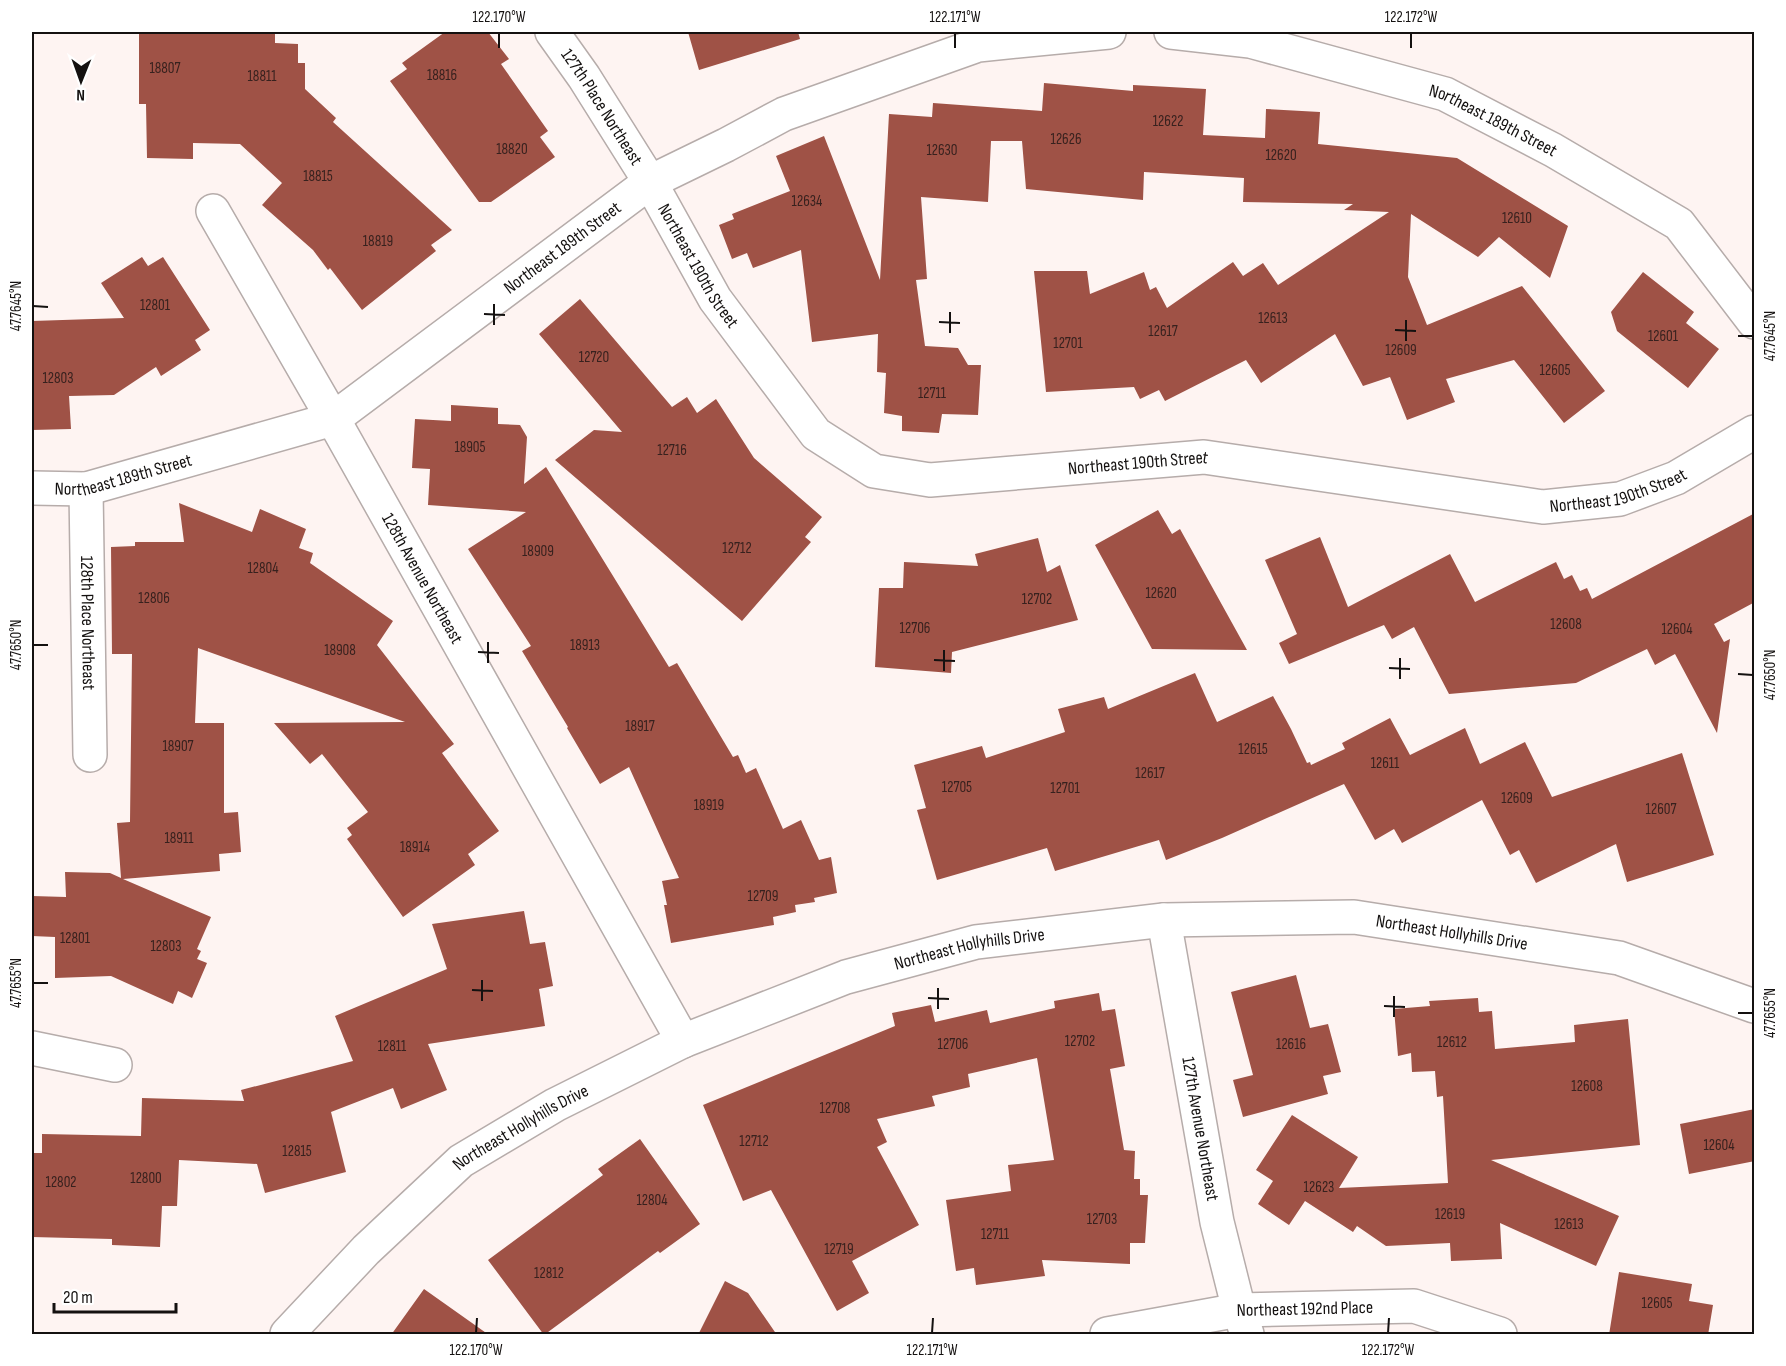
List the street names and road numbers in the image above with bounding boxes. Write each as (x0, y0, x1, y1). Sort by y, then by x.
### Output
street label: 127th Place Northeast (557, 45, 647, 169)
street label: Northeast 189th Street (1427, 80, 1561, 161)
street label: Northeast 189th Street (500, 197, 625, 298)
street label: Northeast 190th Street (654, 200, 744, 332)
street label: Northeast 190th Street (1067, 446, 1210, 479)
street label: Northeast 189th Street (54, 449, 195, 500)
street label: Northeast 190th Street (1549, 463, 1691, 517)
street label: 128th Avenue Northeast (378, 509, 468, 648)
street label: 128th Place Northeast (77, 556, 100, 691)
street label: Northeast Hollyhills Drive (1374, 910, 1529, 954)
street label: Northeast Hollyhills Drive (892, 924, 1046, 974)
street label: 127th Avenue Northeast (1178, 1055, 1224, 1203)
street label: Northeast Hollyhills Drive (448, 1080, 592, 1174)
street label: Northeast 192nd Place (1236, 1296, 1373, 1321)

